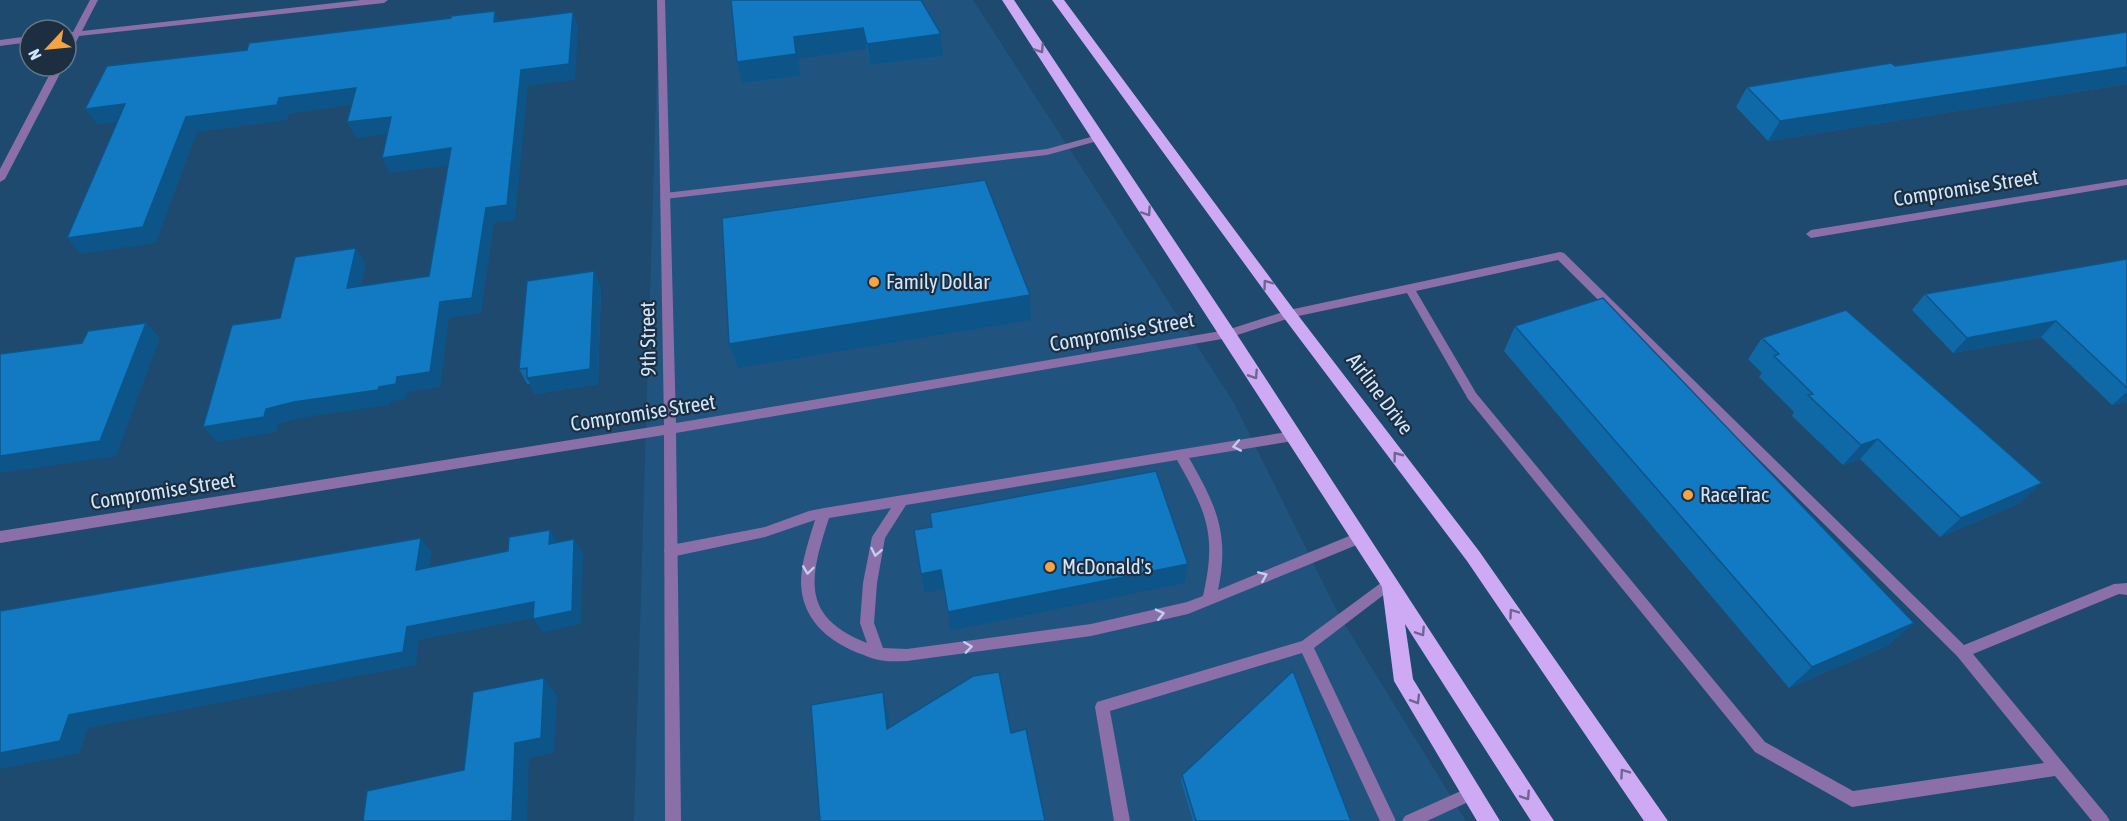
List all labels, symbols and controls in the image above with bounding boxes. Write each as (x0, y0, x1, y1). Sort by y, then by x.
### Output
north arrow (18, 18, 78, 78)
one-way arrow (1033, 42, 1044, 53)
text: N (24, 46, 45, 63)
street label: Compromise Street (1892, 164, 2040, 210)
one-way arrow (1140, 205, 1151, 216)
place label: Family Dollar (886, 269, 990, 293)
marker: Family Dollar (867, 275, 881, 289)
one-way arrow (1263, 279, 1274, 290)
street label: 9th Street (634, 301, 660, 377)
street label: Compromise Street (1048, 306, 1196, 356)
street label: Airline Drive (1343, 348, 1419, 439)
one-way arrow (1247, 369, 1259, 379)
street label: Compromise Street (569, 389, 717, 435)
one-way arrow (1233, 439, 1243, 452)
one-way arrow (1393, 451, 1404, 462)
street label: Compromise Street (89, 467, 237, 513)
place label: RaceTrac (1700, 482, 1769, 506)
marker: RaceTrac (1681, 488, 1695, 502)
one-way arrow (870, 547, 883, 557)
place label: McDonald's (1062, 554, 1152, 578)
marker: McDonald's (1043, 560, 1057, 574)
one-way arrow (803, 565, 815, 574)
one-way arrow (1257, 571, 1268, 583)
one-way arrow (1509, 608, 1520, 619)
one-way arrow (1155, 609, 1165, 622)
one-way arrow (1413, 626, 1425, 636)
one-way arrow (963, 641, 972, 653)
one-way arrow (1408, 694, 1420, 704)
one-way arrow (1620, 769, 1631, 780)
one-way arrow (1519, 789, 1530, 800)

